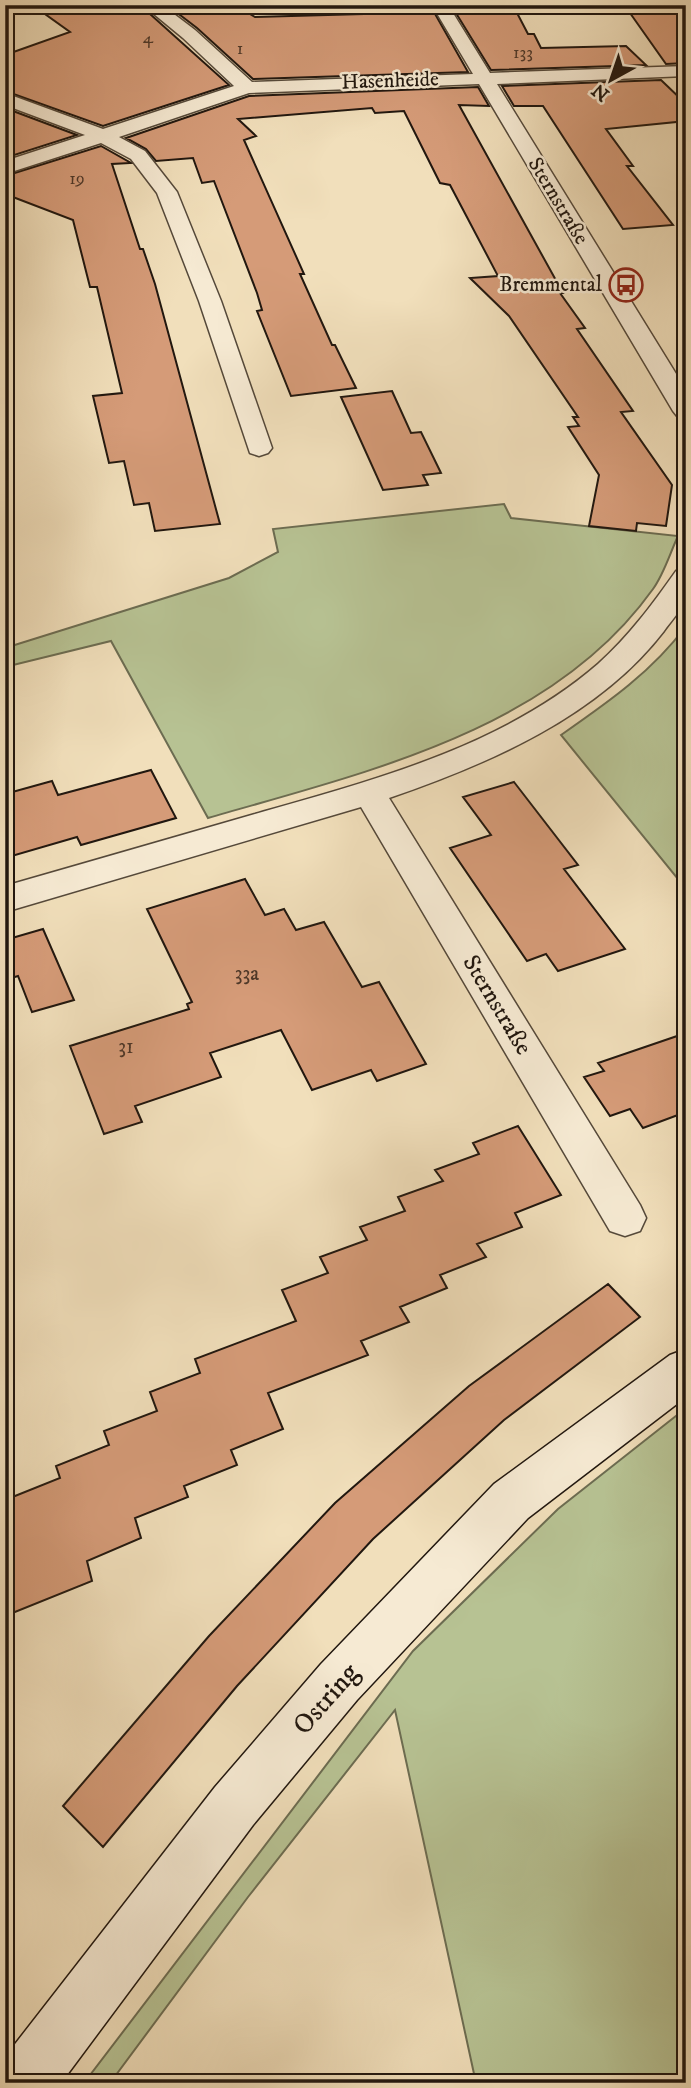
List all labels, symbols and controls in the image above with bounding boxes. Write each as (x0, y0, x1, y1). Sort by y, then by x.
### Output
house number: 4 (143, 27, 154, 49)
house number: 1 (237, 38, 243, 60)
house number: 133 (513, 42, 533, 64)
north arrow (576, 46, 646, 116)
street label: Hasenheide (341, 66, 439, 96)
text: N (587, 78, 614, 106)
street label: Sternstraße (522, 153, 594, 250)
house number: 19 (69, 168, 85, 190)
bus stop icon: Bremmental (607, 266, 645, 304)
place label: Bremmental (499, 272, 603, 298)
street label: Sternstraße (456, 950, 538, 1060)
house number: 33a (235, 961, 259, 987)
house number: 31 (118, 1034, 134, 1060)
street label: Ostring (285, 1656, 367, 1742)

